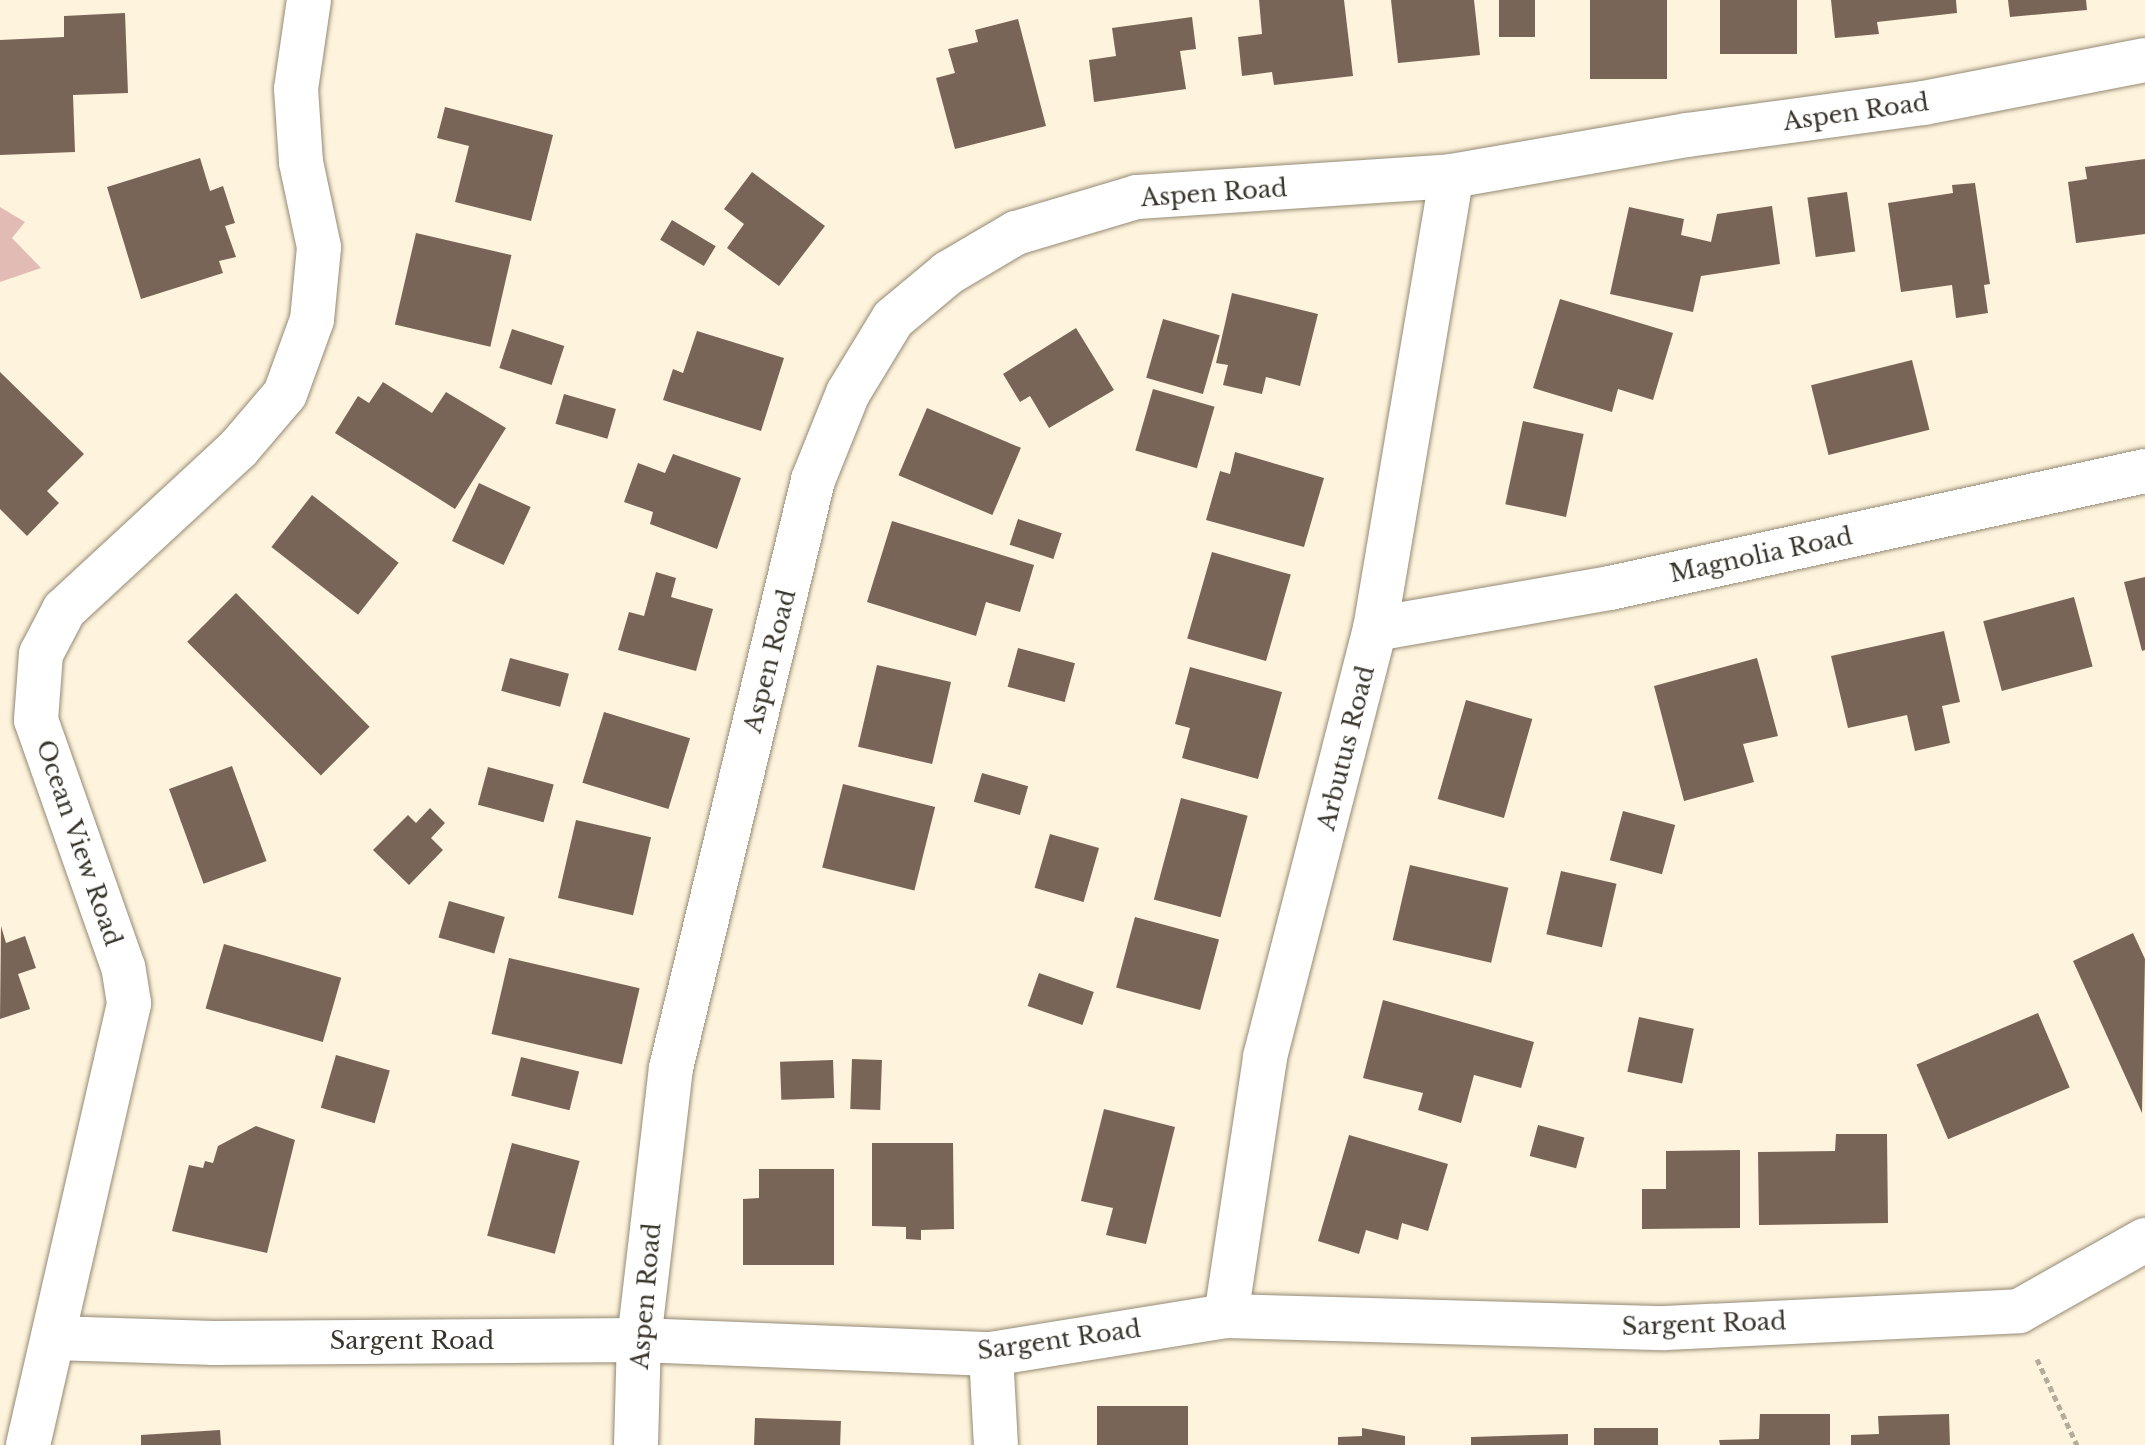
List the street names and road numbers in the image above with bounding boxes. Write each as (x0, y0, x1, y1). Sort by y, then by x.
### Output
street label: Aspen Road (1781, 88, 1931, 136)
street label: Aspen Road (1140, 174, 1288, 212)
street label: Magnolia Road (1667, 522, 1855, 588)
street label: Aspen Road (738, 586, 802, 736)
street label: Arbutus Road (1312, 663, 1380, 833)
street label: Ocean View Road (30, 736, 128, 950)
street label: Aspen Road (625, 1222, 667, 1370)
street label: Sargent Road (1621, 1307, 1787, 1341)
street label: Sargent Road (976, 1314, 1142, 1366)
street label: Sargent Road (330, 1327, 494, 1355)

